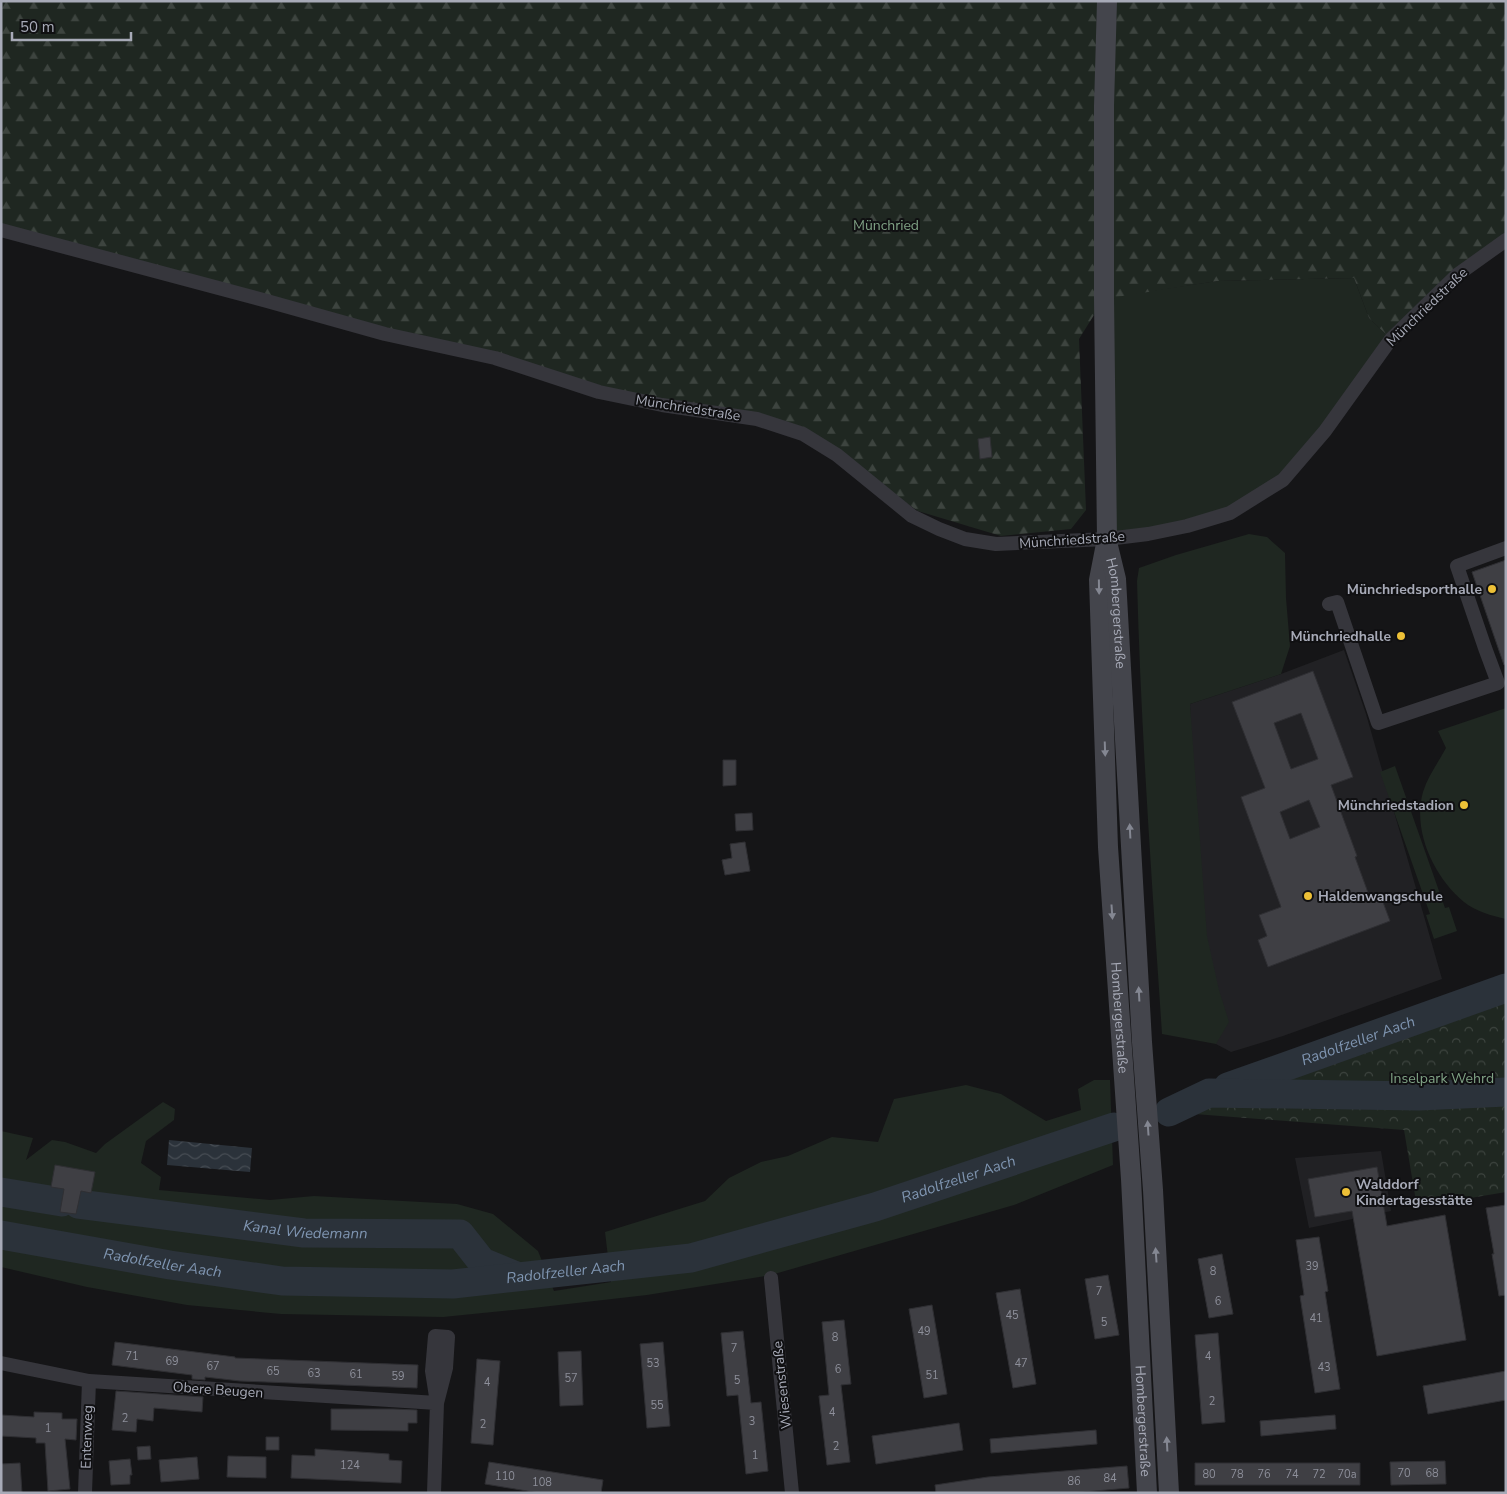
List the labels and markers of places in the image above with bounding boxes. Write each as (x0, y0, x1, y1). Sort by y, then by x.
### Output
place label: Münchriedsporthalle (1347, 580, 1482, 599)
marker: Münchriedsporthalle (1486, 583, 1498, 595)
place label: Münchriedhalle (1290, 627, 1391, 646)
marker: Münchriedhalle (1395, 630, 1407, 642)
place label: Münchriedstadion (1338, 796, 1454, 815)
marker: Münchriedstadion (1458, 799, 1470, 811)
place label: Haldenwangschule (1318, 887, 1443, 906)
marker: Haldenwangschule (1302, 890, 1314, 902)
place label: Walddorf Kindertagesstätte (1356, 1175, 1473, 1210)
marker: Walddorf Kindertagesstätte (1340, 1186, 1352, 1198)

